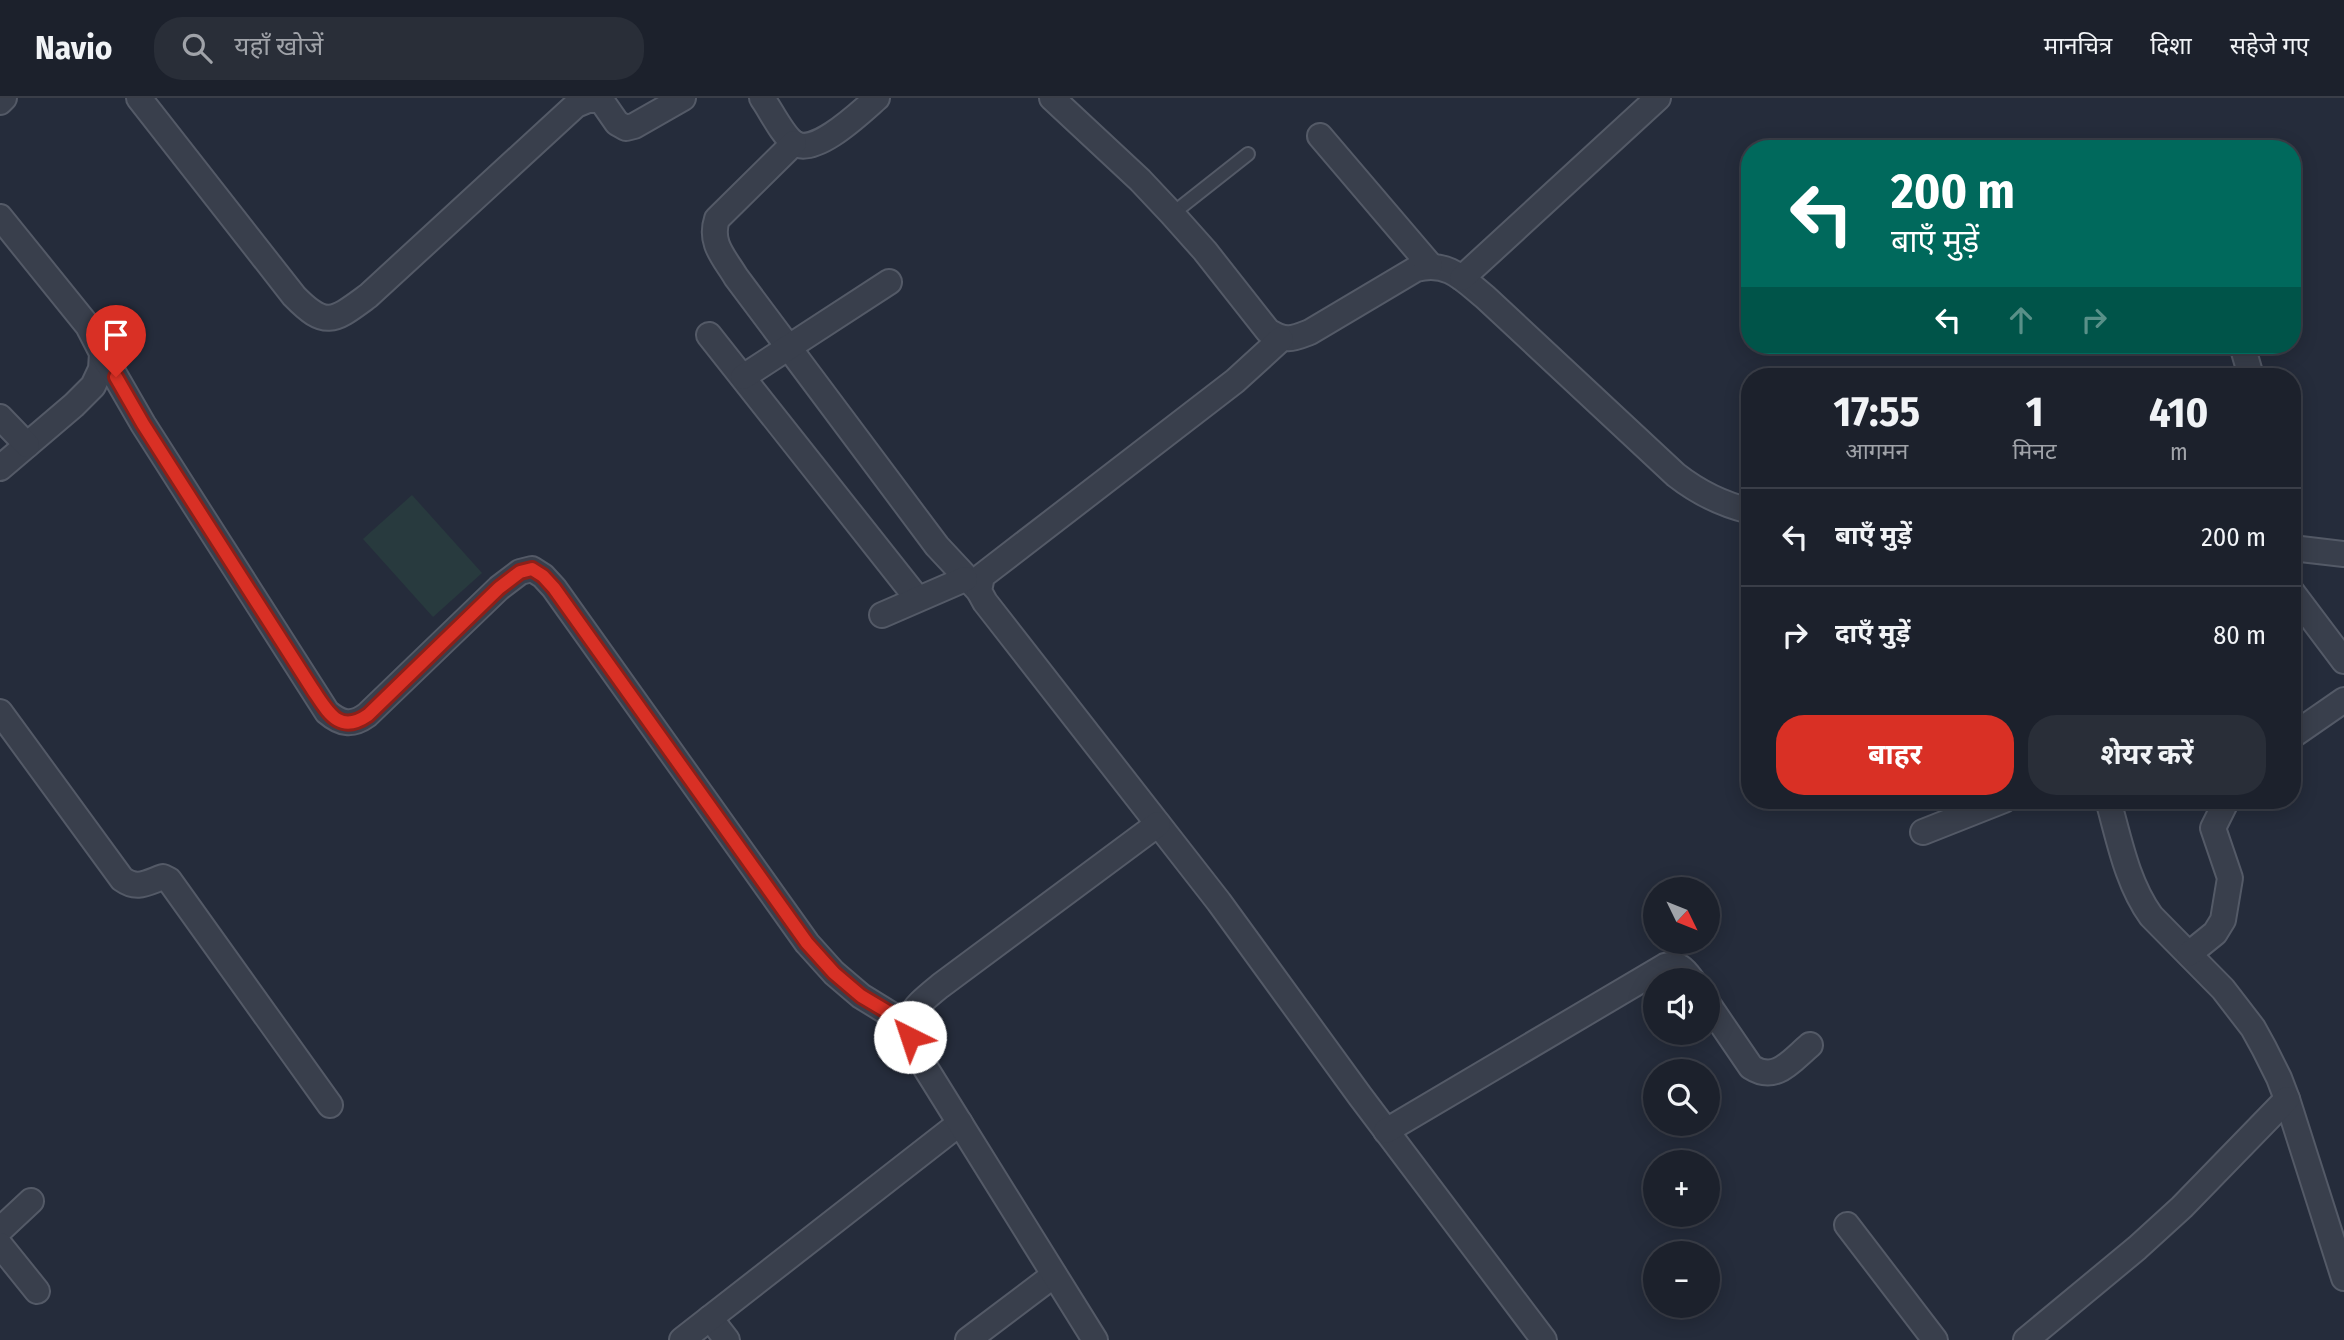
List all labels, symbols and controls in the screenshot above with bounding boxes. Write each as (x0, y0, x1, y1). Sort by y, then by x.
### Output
search box (154, 17, 644, 80)
text: Navio (35, 28, 112, 68)
icon: search (178, 29, 216, 67)
text: यहाँ खोजें (234, 31, 323, 62)
text: मानचित्र (2044, 32, 2112, 60)
text: दिशा (2150, 32, 2192, 60)
text: सहेजे गए (2230, 32, 2309, 60)
text: 200 m (1891, 162, 2015, 221)
icon: left (1776, 168, 1867, 259)
text: बाएँ मुड़ें (1891, 222, 1979, 260)
icon: left (1929, 301, 1967, 339)
icon: ahead (2002, 301, 2040, 339)
icon: right (2075, 301, 2113, 339)
pin (86, 305, 146, 377)
icon: arrive (97, 316, 135, 354)
text: 17:55 (1833, 387, 1920, 437)
text: 1 (2026, 387, 2043, 437)
text: 410 (2149, 388, 2209, 438)
text: आगमन (1845, 437, 1908, 465)
text: मिनट (2013, 437, 2057, 465)
text: m (2170, 438, 2188, 466)
icon: left (1776, 518, 1814, 556)
text: बाएँ मुड़ें (1835, 520, 1912, 551)
text: 200 m (2201, 522, 2266, 553)
icon: right (1776, 616, 1814, 654)
text: दाएँ मुड़ें (1835, 618, 1910, 649)
text: 80 m (2213, 620, 2266, 651)
button: बाहर (1776, 715, 2014, 795)
button: शेयर करें (2028, 715, 2266, 795)
north arrow (1643, 877, 1720, 954)
map controls (1643, 877, 1720, 1318)
button: sound (1643, 968, 1720, 1045)
position arrow (873, 1000, 947, 1074)
button: search (1643, 1059, 1720, 1136)
button: + (1643, 1150, 1720, 1227)
button: − (1643, 1241, 1720, 1318)

